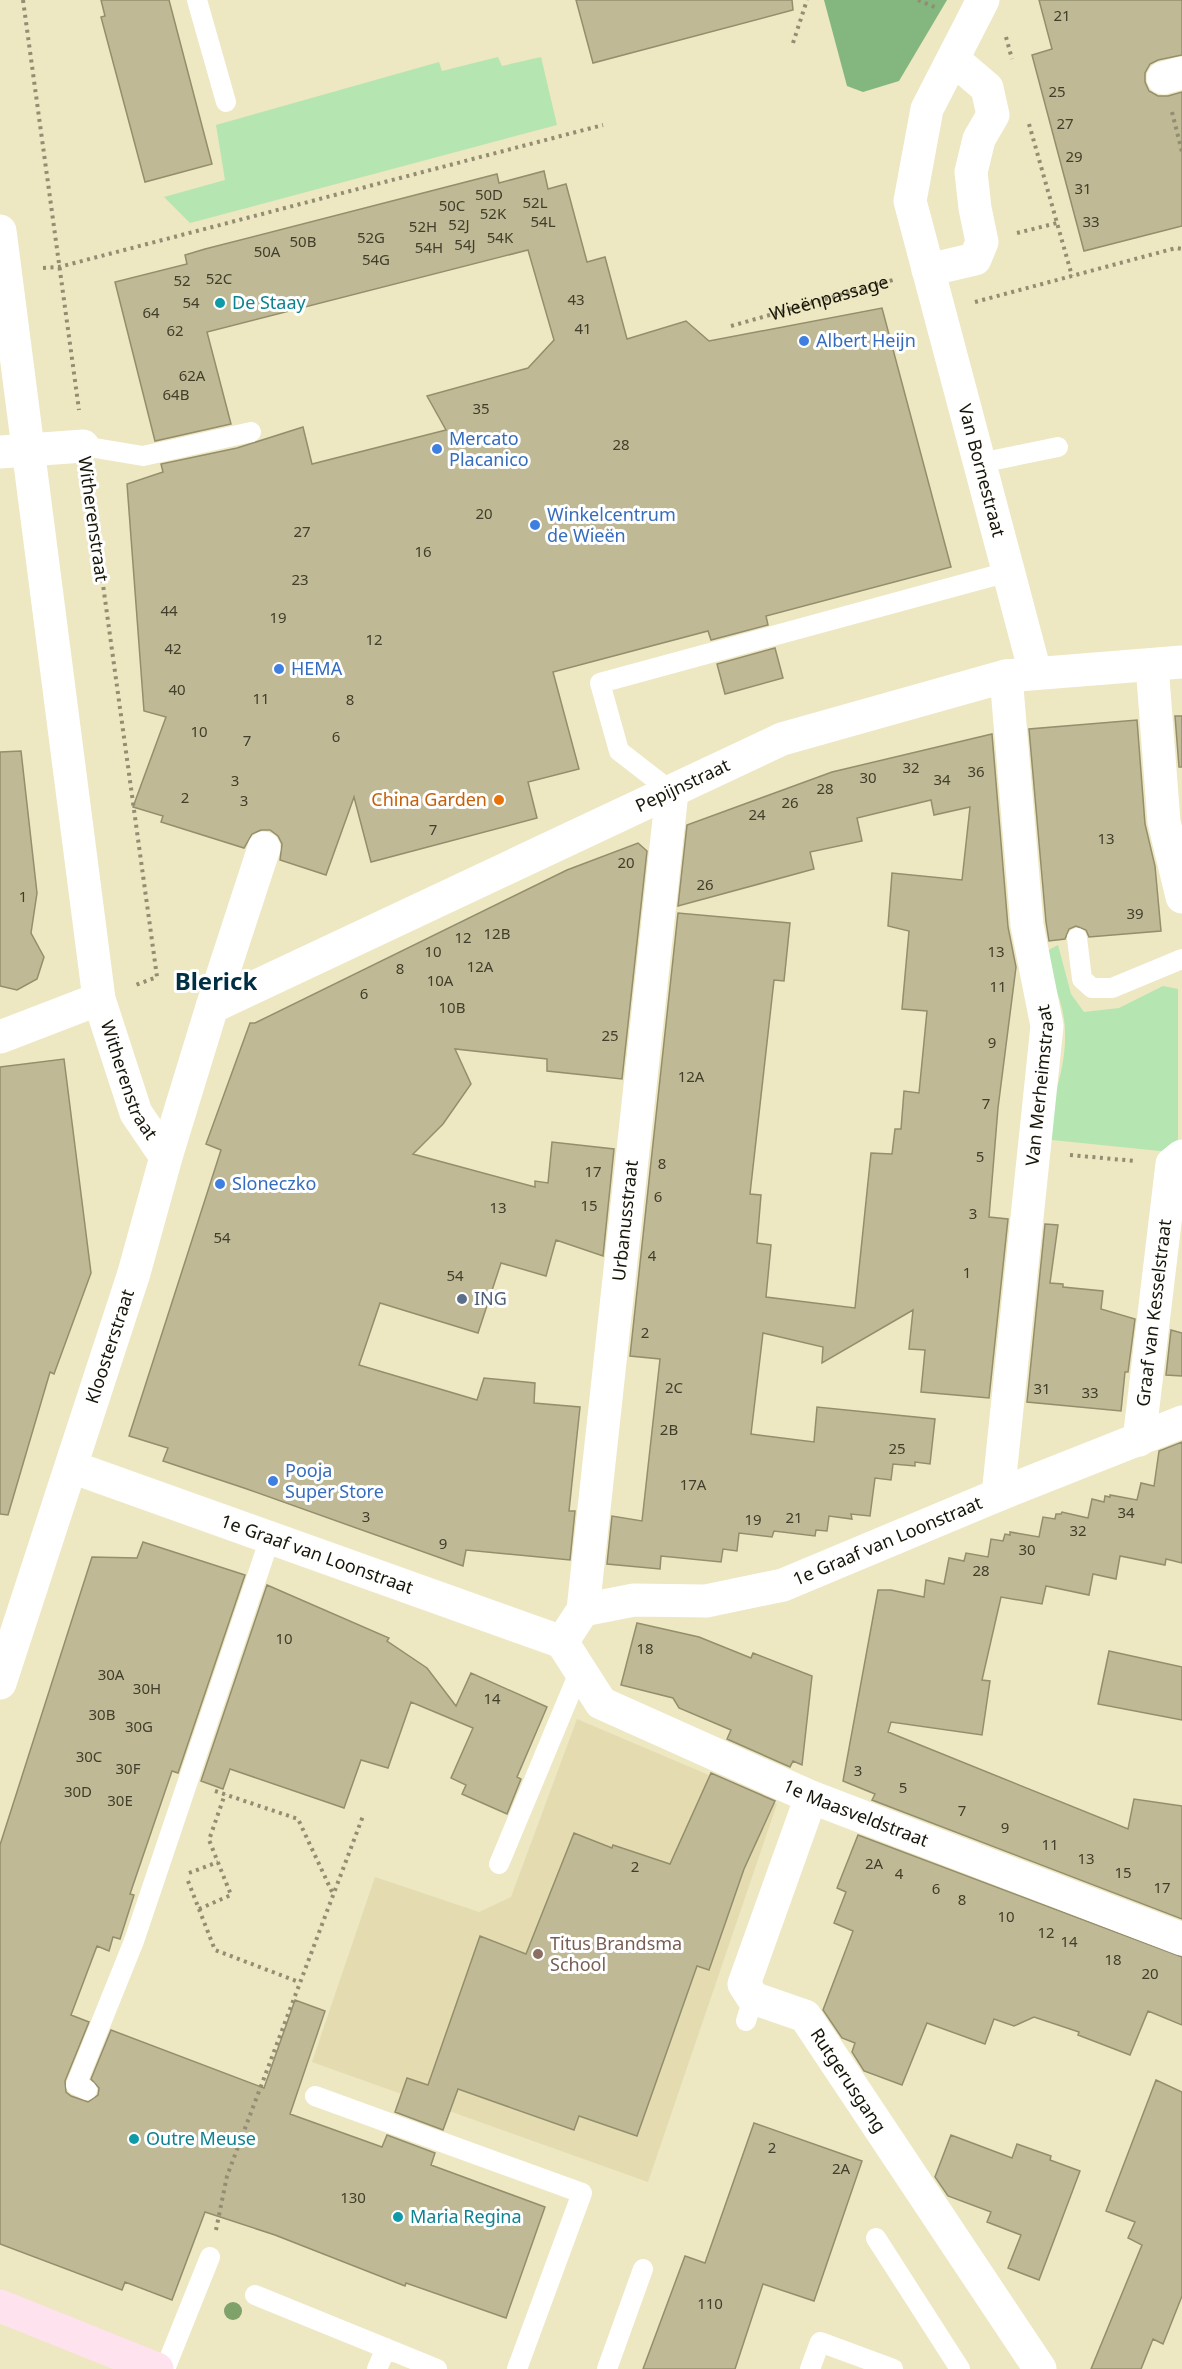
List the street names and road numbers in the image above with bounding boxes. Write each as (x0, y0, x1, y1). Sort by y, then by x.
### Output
street label: Wieënpassage (767, 269, 891, 325)
street label: Van Bornestraat (953, 401, 1012, 540)
street label: Witherenstraat (73, 455, 115, 584)
street label: Pepijnstraat (631, 752, 734, 817)
street label: Van Merheimstraat (1019, 1002, 1058, 1167)
street label: Witherenstraat (96, 1017, 164, 1144)
street label: Urbanusstraat (606, 1158, 643, 1282)
street label: Graaf van Kesselstraat (1130, 1217, 1176, 1408)
street label: Kloosterstraat (79, 1285, 139, 1407)
street label: 1e Graaf van Loonstraat (789, 1490, 986, 1591)
street label: 1e Graaf van Loonstraat (218, 1508, 417, 1599)
street label: 1e Maasveldstraat (779, 1773, 933, 1852)
street label: Rutgerusgang (805, 2023, 892, 2137)

